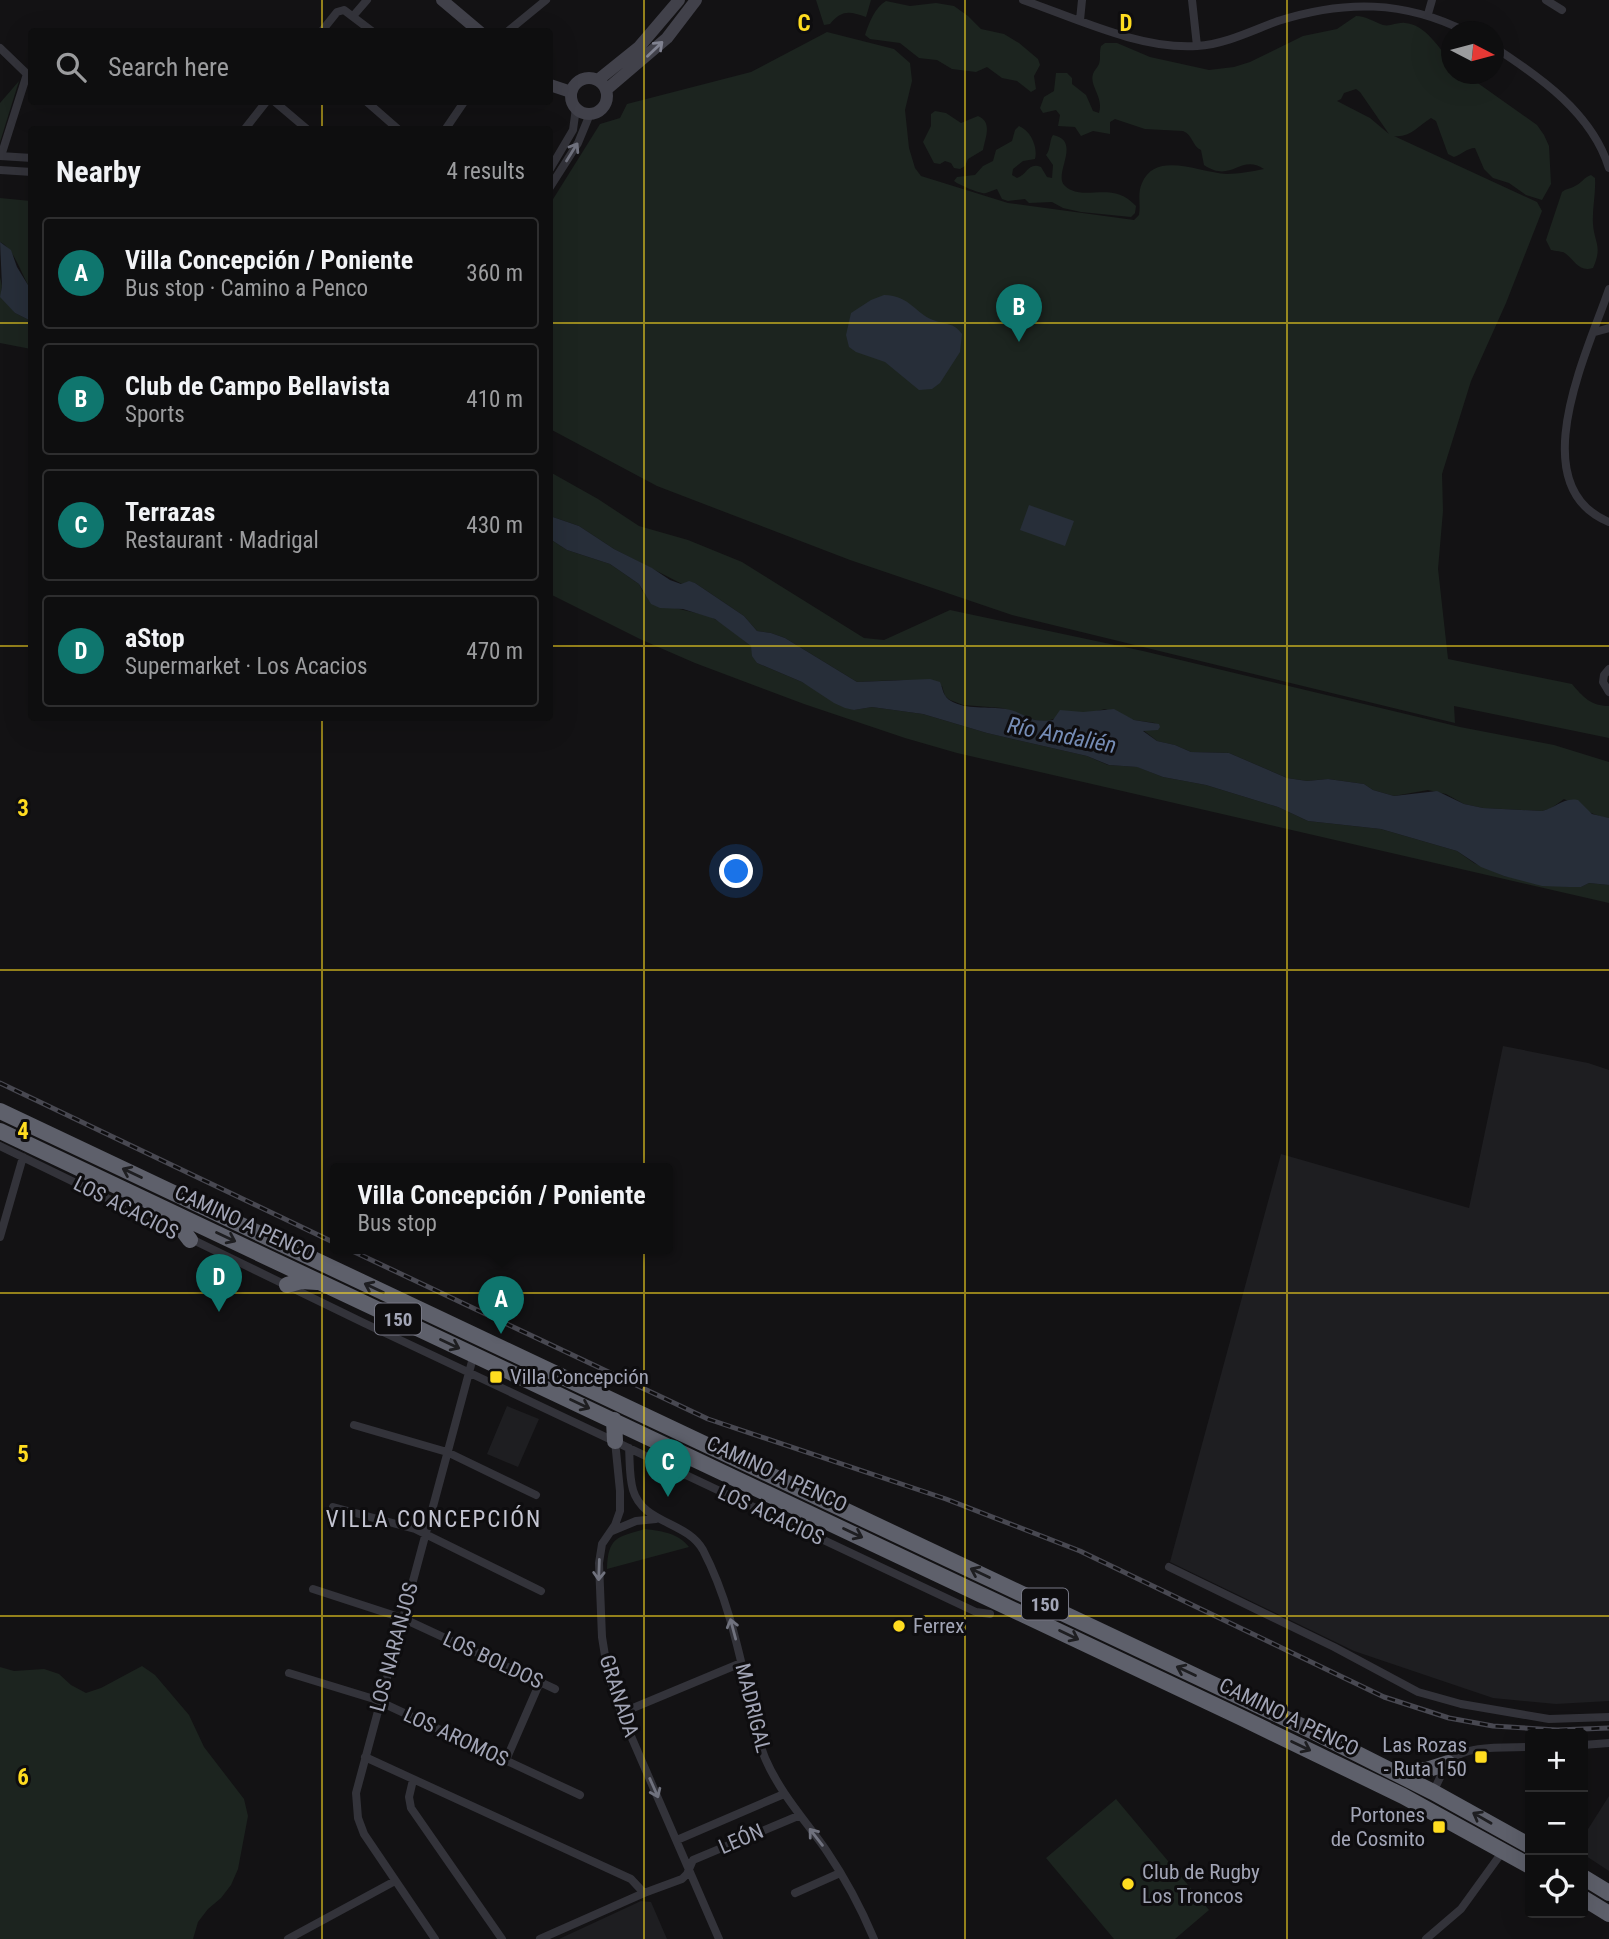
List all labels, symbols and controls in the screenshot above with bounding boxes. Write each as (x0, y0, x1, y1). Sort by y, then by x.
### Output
text: C (797, 10, 811, 37)
text: D (1120, 10, 1133, 37)
north arrow (1441, 21, 1504, 84)
search box (28, 28, 553, 105)
one-way arrow (646, 40, 663, 57)
icon: search (52, 48, 90, 86)
text: Search here (108, 52, 229, 82)
one-way arrow (566, 142, 580, 162)
text: Nearby (56, 154, 141, 189)
text: 4 results (447, 158, 525, 185)
text: Villa Concepción / Poniente (125, 245, 413, 275)
text: A (74, 260, 88, 287)
text: 360 m (466, 260, 523, 287)
text: Bus stop · Camino a Penco (125, 275, 368, 302)
pin: B (996, 284, 1042, 342)
text: Club de Campo Bellavista (125, 371, 390, 401)
text: B (75, 386, 87, 413)
text: 410 m (466, 386, 523, 413)
text: Sports (125, 401, 185, 428)
text: Terrazas (125, 497, 215, 527)
text: C (74, 512, 88, 539)
text: 430 m (466, 512, 523, 539)
text: Restaurant · Madrigal (125, 527, 319, 554)
text: aStop (125, 623, 185, 653)
text: D (75, 638, 88, 665)
text: 470 m (466, 638, 523, 665)
text: Supermarket · Los Acacios (125, 653, 368, 680)
water label: Río Andalién (1005, 712, 1119, 759)
text: 3 (17, 795, 29, 822)
your location (719, 854, 753, 888)
text: 4 (17, 1118, 29, 1145)
popup (330, 1163, 673, 1254)
one-way arrow (121, 1166, 143, 1179)
street label: LOS ACACIOS (70, 1171, 182, 1245)
street label: CAMINO A PENCO (171, 1180, 319, 1266)
text: Villa Concepción / Poniente (357, 1180, 646, 1210)
text: Bus stop (357, 1210, 437, 1237)
one-way arrow (215, 1231, 236, 1245)
pin: D (196, 1254, 242, 1312)
pin: A (478, 1276, 524, 1334)
one-way arrow (364, 1280, 385, 1293)
road number: 150 (375, 1303, 421, 1334)
one-way arrow (440, 1338, 461, 1351)
place label: Villa Concepción (510, 1365, 649, 1389)
marker: Villa Concepción (488, 1369, 504, 1385)
one-way arrow (569, 1398, 590, 1412)
street label: CAMINO A PENCO (703, 1431, 851, 1517)
pin: C (645, 1439, 691, 1497)
text: 5 (17, 1441, 29, 1468)
street label: LOS ACACIOS (714, 1480, 828, 1550)
district label: VILLA CONCEPCIÓN (326, 1505, 542, 1533)
one-way arrow (842, 1527, 863, 1540)
one-way arrow (593, 1558, 606, 1581)
one-way arrow (970, 1566, 991, 1579)
street label: LOS NARANJOS (365, 1580, 423, 1714)
road number: 150 (1022, 1588, 1068, 1620)
place label: Ferrex (913, 1614, 964, 1638)
one-way arrow (726, 1618, 739, 1641)
marker: Ferrex (891, 1618, 907, 1634)
street label: LOS BOLDOS (439, 1626, 547, 1694)
one-way arrow (1058, 1629, 1079, 1643)
street label: GRANADA (594, 1652, 644, 1740)
street label: MADRIGAL (730, 1661, 776, 1755)
one-way arrow (1176, 1664, 1197, 1677)
street label: CAMINO A PENCO (1215, 1673, 1363, 1761)
street label: LOS AROMOS (400, 1702, 512, 1772)
map controls (1525, 1729, 1588, 1918)
button: + (1525, 1729, 1588, 1792)
place label: Las Rozas - Ruta 150 (1382, 1733, 1467, 1781)
one-way arrow (1290, 1740, 1311, 1754)
marker: Las Rozas - Ruta 150 (1473, 1749, 1489, 1765)
text: 6 (17, 1764, 29, 1791)
one-way arrow (648, 1777, 661, 1798)
button: − (1525, 1792, 1588, 1855)
place label: Portones de Cosmito (1331, 1803, 1425, 1851)
one-way arrow (1472, 1811, 1492, 1825)
street label: LEÓN (715, 1819, 767, 1859)
marker: Portones de Cosmito (1431, 1819, 1447, 1835)
one-way arrow (808, 1829, 824, 1847)
button: locate (1525, 1855, 1588, 1918)
place label: Club de Rugby Los Troncos (1142, 1860, 1260, 1908)
marker: Club de Rugby Los Troncos (1120, 1876, 1136, 1892)

